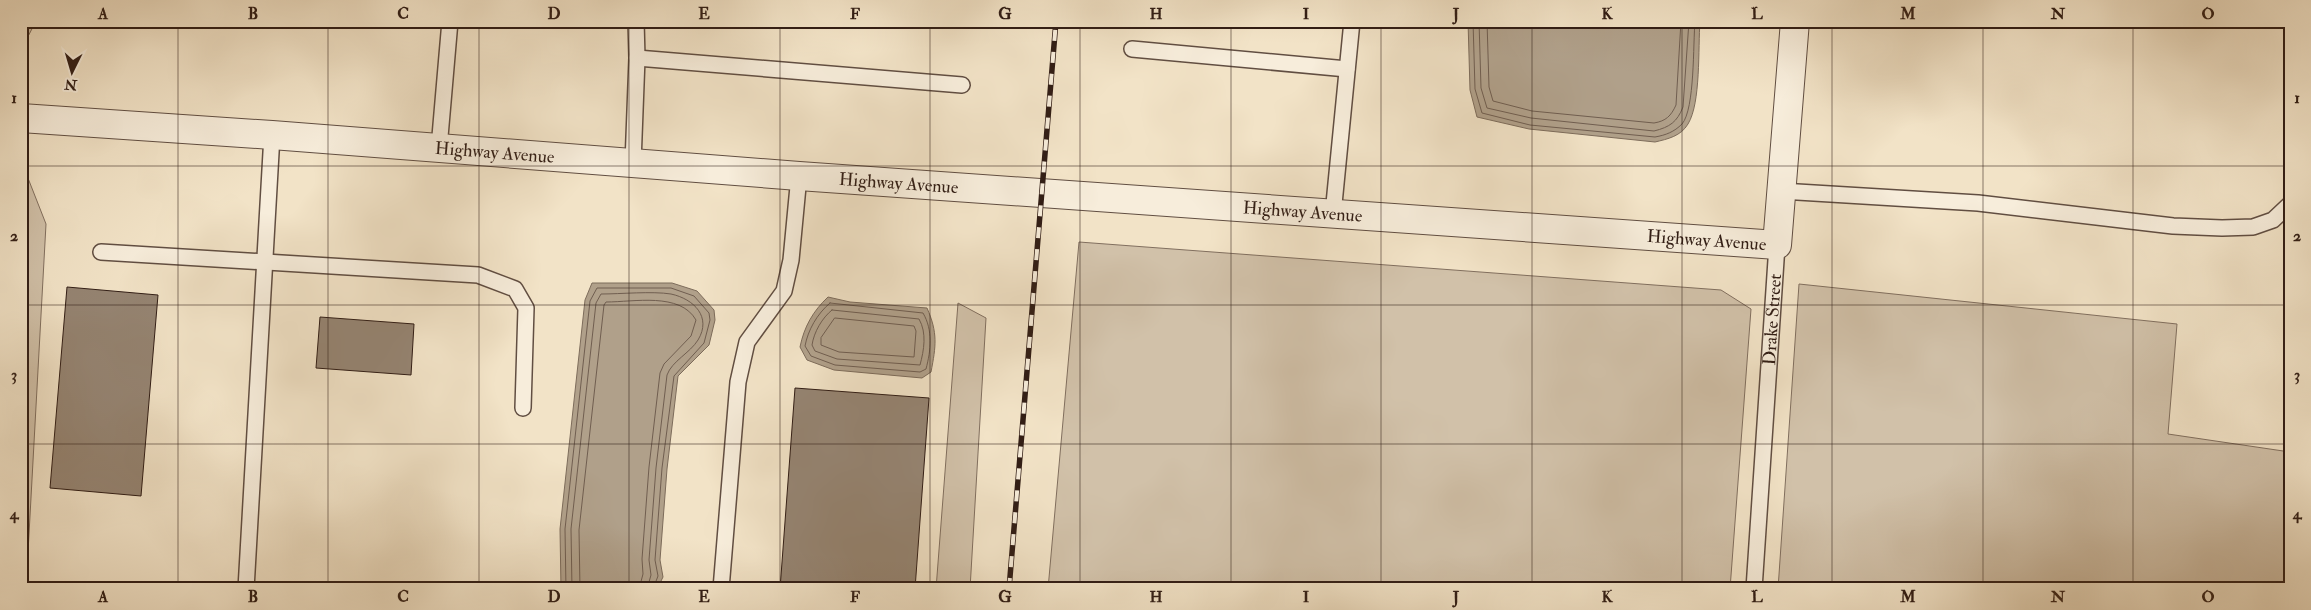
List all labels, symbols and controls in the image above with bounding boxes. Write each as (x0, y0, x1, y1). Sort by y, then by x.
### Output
text: A (97, 4, 109, 24)
text: B (248, 4, 258, 24)
text: C (397, 4, 409, 24)
text: D (547, 4, 561, 24)
text: E (698, 4, 710, 24)
text: F (850, 4, 860, 24)
text: G (998, 4, 1012, 24)
text: H (1149, 4, 1163, 24)
text: I (1303, 4, 1310, 24)
text: J (1452, 4, 1460, 25)
text: K (1601, 4, 1613, 24)
text: L (1751, 4, 1763, 24)
text: M (1899, 4, 1916, 24)
text: N (2050, 4, 2066, 24)
text: O (2201, 4, 2215, 24)
north arrow (48, 48, 98, 98)
text: N (63, 75, 79, 94)
text: 1 (11, 88, 17, 108)
text: 1 (2294, 88, 2300, 108)
street label: Highway Avenue (434, 136, 556, 168)
street label: Highway Avenue (838, 167, 960, 199)
street label: Highway Avenue (1242, 196, 1364, 227)
street label: Highway Avenue (1646, 224, 1768, 256)
text: 2 (10, 226, 18, 246)
text: 2 (2293, 226, 2301, 246)
street label: Drake Street (1757, 273, 1787, 366)
text: 3 (11, 365, 17, 385)
text: 3 (2294, 365, 2300, 385)
text: 4 (9, 504, 20, 524)
text: 4 (2292, 504, 2303, 524)
text: A (97, 587, 109, 607)
text: B (248, 587, 258, 607)
text: C (397, 587, 409, 607)
text: D (547, 587, 561, 607)
text: E (698, 587, 710, 607)
text: F (850, 587, 860, 607)
text: G (998, 587, 1012, 607)
text: H (1149, 587, 1163, 607)
text: I (1303, 587, 1310, 607)
text: J (1452, 587, 1460, 608)
text: K (1601, 587, 1613, 607)
text: L (1751, 587, 1763, 607)
text: M (1899, 587, 1916, 607)
text: N (2050, 587, 2066, 607)
text: O (2201, 587, 2215, 607)

